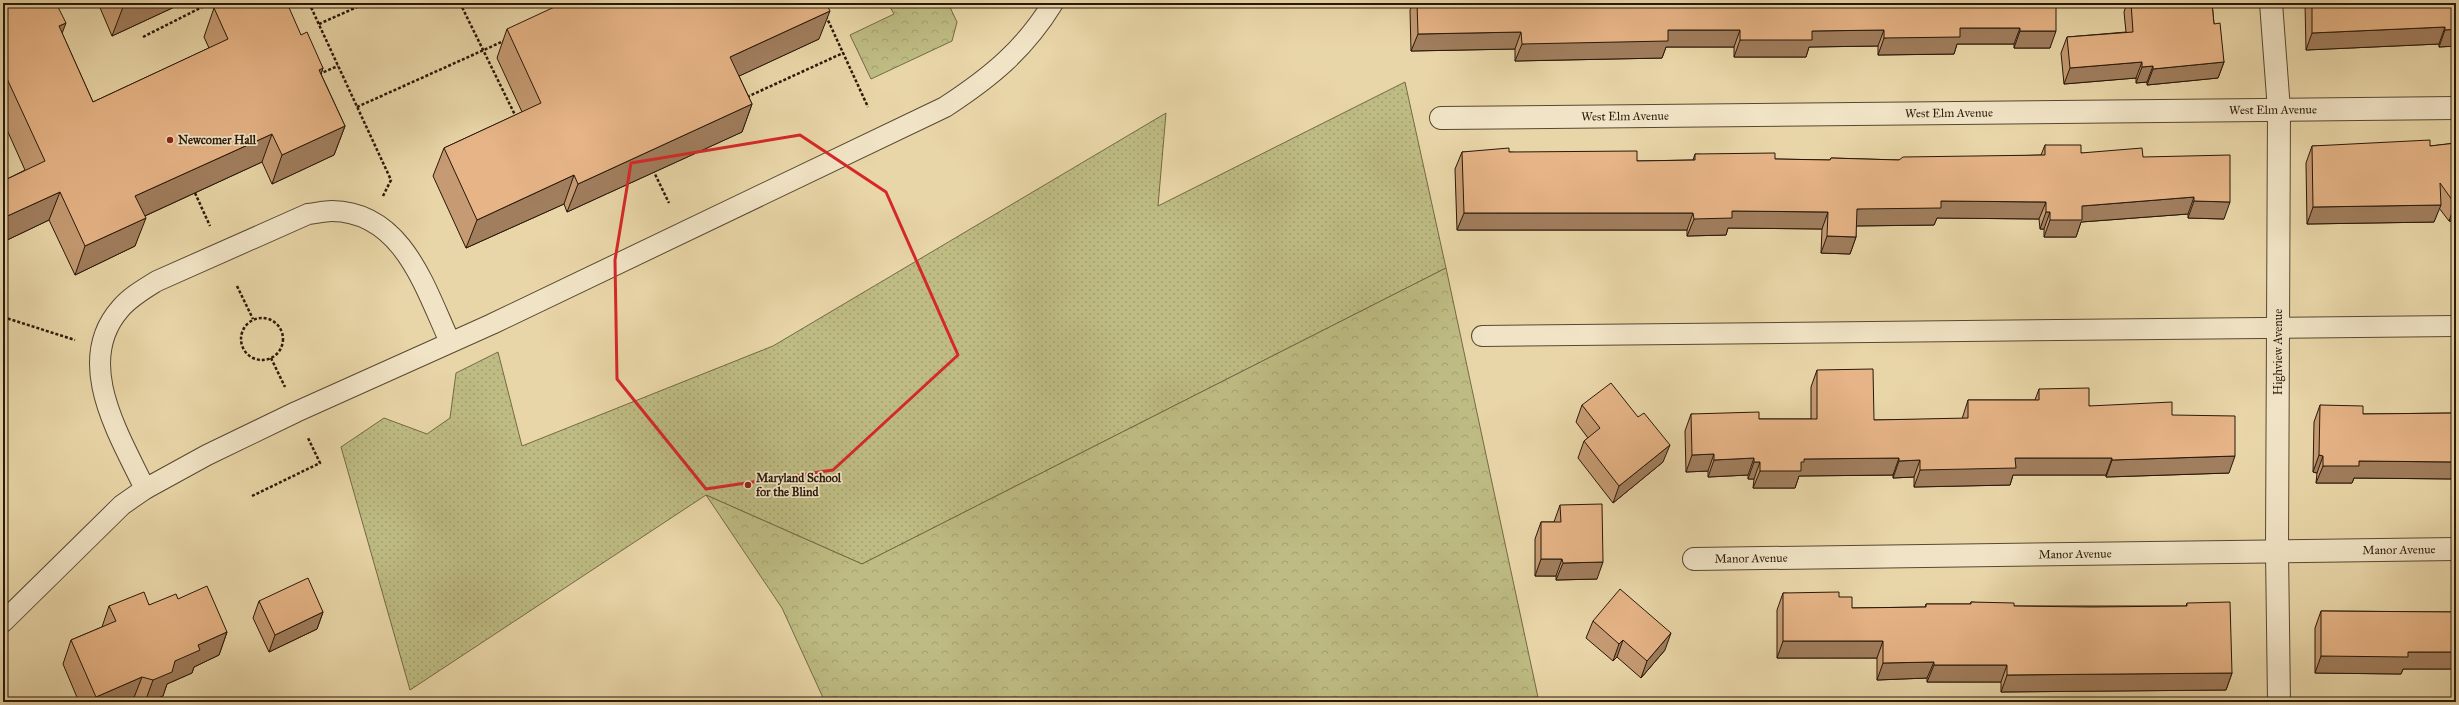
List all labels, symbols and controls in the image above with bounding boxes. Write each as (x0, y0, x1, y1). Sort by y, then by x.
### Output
street label: West Elm Avenue (2229, 102, 2317, 117)
street label: West Elm Avenue (1905, 106, 1993, 120)
street label: West Elm Avenue (1581, 109, 1669, 124)
place label: Newcomer Hall (178, 133, 257, 147)
marker: Newcomer Hall (165, 135, 175, 145)
street label: Highview Avenue (2271, 309, 2286, 395)
place label: Maryland School for the Blind (755, 471, 842, 499)
marker: Maryland School for the Blind (743, 480, 753, 490)
street label: Manor Avenue (2362, 542, 2436, 557)
street label: Manor Avenue (2038, 547, 2112, 561)
street label: Manor Avenue (1714, 551, 1788, 566)

